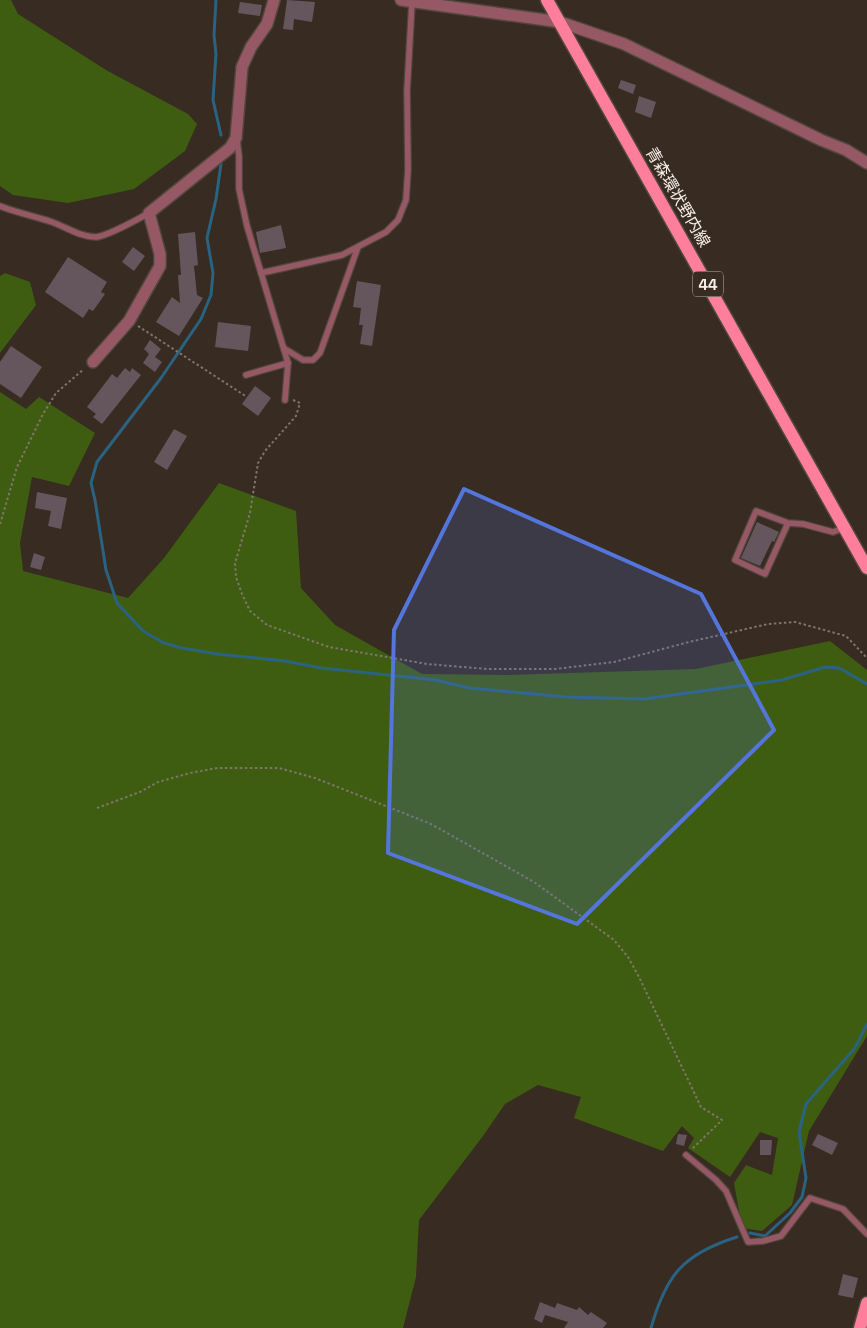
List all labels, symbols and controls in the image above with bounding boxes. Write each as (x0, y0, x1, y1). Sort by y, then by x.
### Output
street label: 青森環状野内線 (641, 143, 715, 251)
road number: 44 (693, 272, 723, 296)

